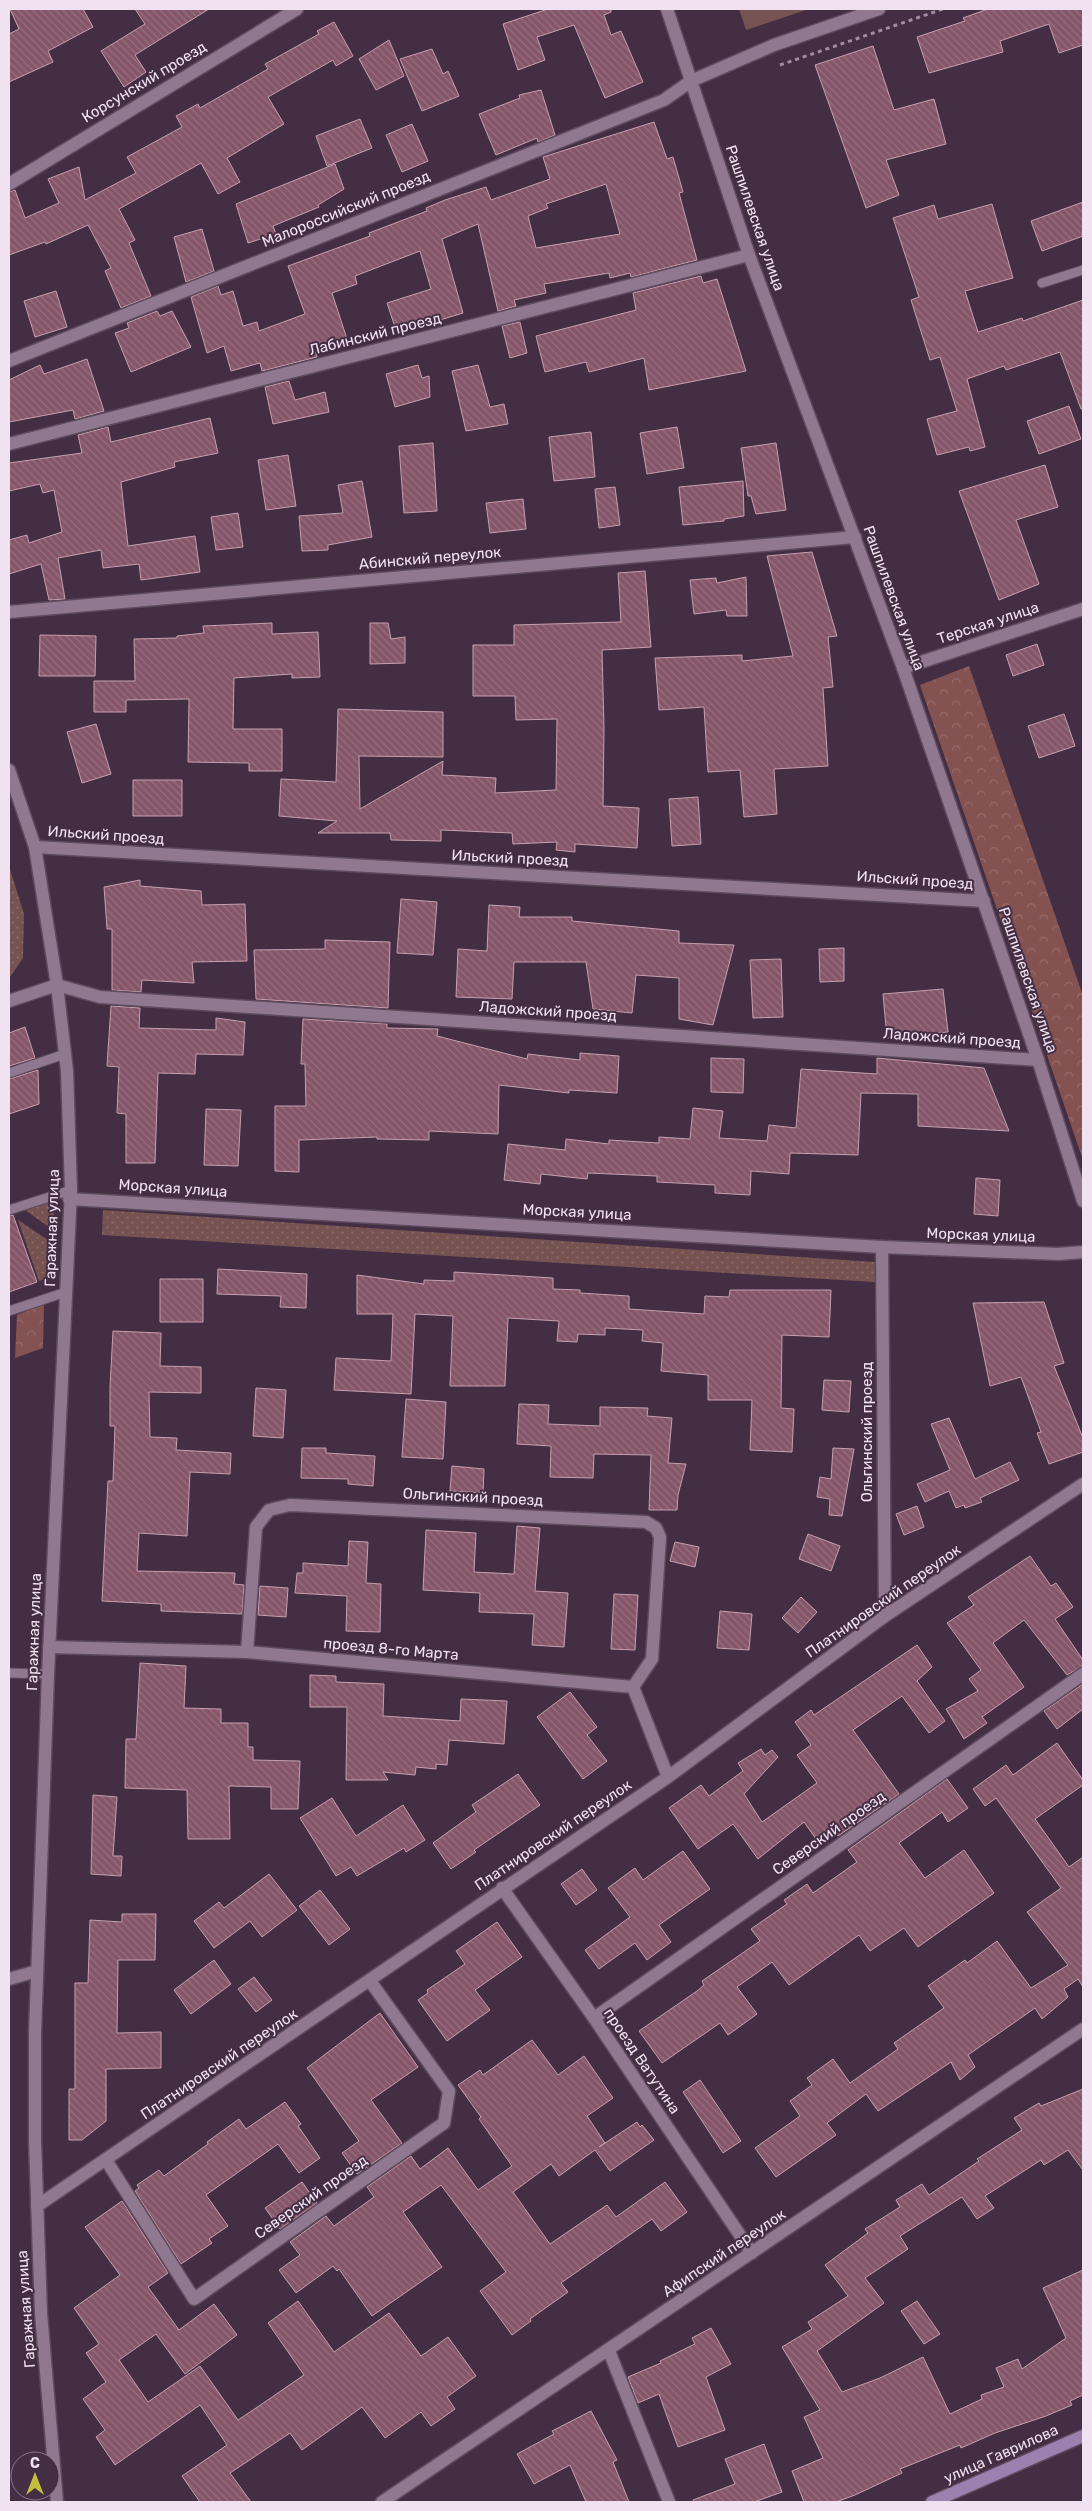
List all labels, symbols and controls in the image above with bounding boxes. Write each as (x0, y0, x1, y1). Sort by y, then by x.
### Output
street label: Корсунский проезд (78, 38, 210, 126)
street label: Рашпилевская улица (722, 143, 788, 293)
street label: Малороссийский проезд (259, 167, 433, 251)
street label: Лабинский проезд (307, 309, 443, 359)
street label: Рашпилевская улица (859, 523, 929, 673)
street label: Абинский переулок (358, 543, 502, 573)
street label: Терская улица (935, 598, 1041, 648)
street label: Ильский проезд (47, 822, 165, 848)
street label: Ильский проезд (451, 846, 569, 870)
street label: Ильский проезд (856, 867, 974, 893)
street label: Рашпилевская улица (995, 905, 1061, 1055)
street label: Ладожский проезд (478, 997, 618, 1025)
street label: Ладожский проезд (882, 1024, 1022, 1052)
street label: Гаражная улица (41, 1169, 63, 1287)
street label: Морская улица (118, 1175, 228, 1201)
street label: Морская улица (522, 1200, 632, 1224)
street label: Морская улица (926, 1224, 1036, 1246)
street label: Ольгинский проезд (858, 1362, 876, 1502)
street label: Ольгинский проезд (402, 1484, 544, 1510)
street label: Платнировский переулок (802, 1540, 964, 1662)
street label: Гаражная улица (23, 1573, 45, 1691)
street label: проезд 8-го Марта (323, 1634, 459, 1664)
street label: Платнировский переулок (471, 1776, 635, 1894)
street label: Северский проезд (769, 1787, 889, 1879)
street label: Платнировский переулок (137, 2005, 301, 2123)
street label: проезд Ватутина (600, 2005, 684, 2117)
street label: Северский проезд (251, 2151, 371, 2243)
street label: Афипский переулок (659, 2205, 789, 2301)
street label: Гаражная улица (13, 2250, 39, 2368)
street label: улица Гаврилова (941, 2421, 1061, 2487)
north arrow (10, 2451, 60, 2501)
text: С (30, 2455, 40, 2472)

